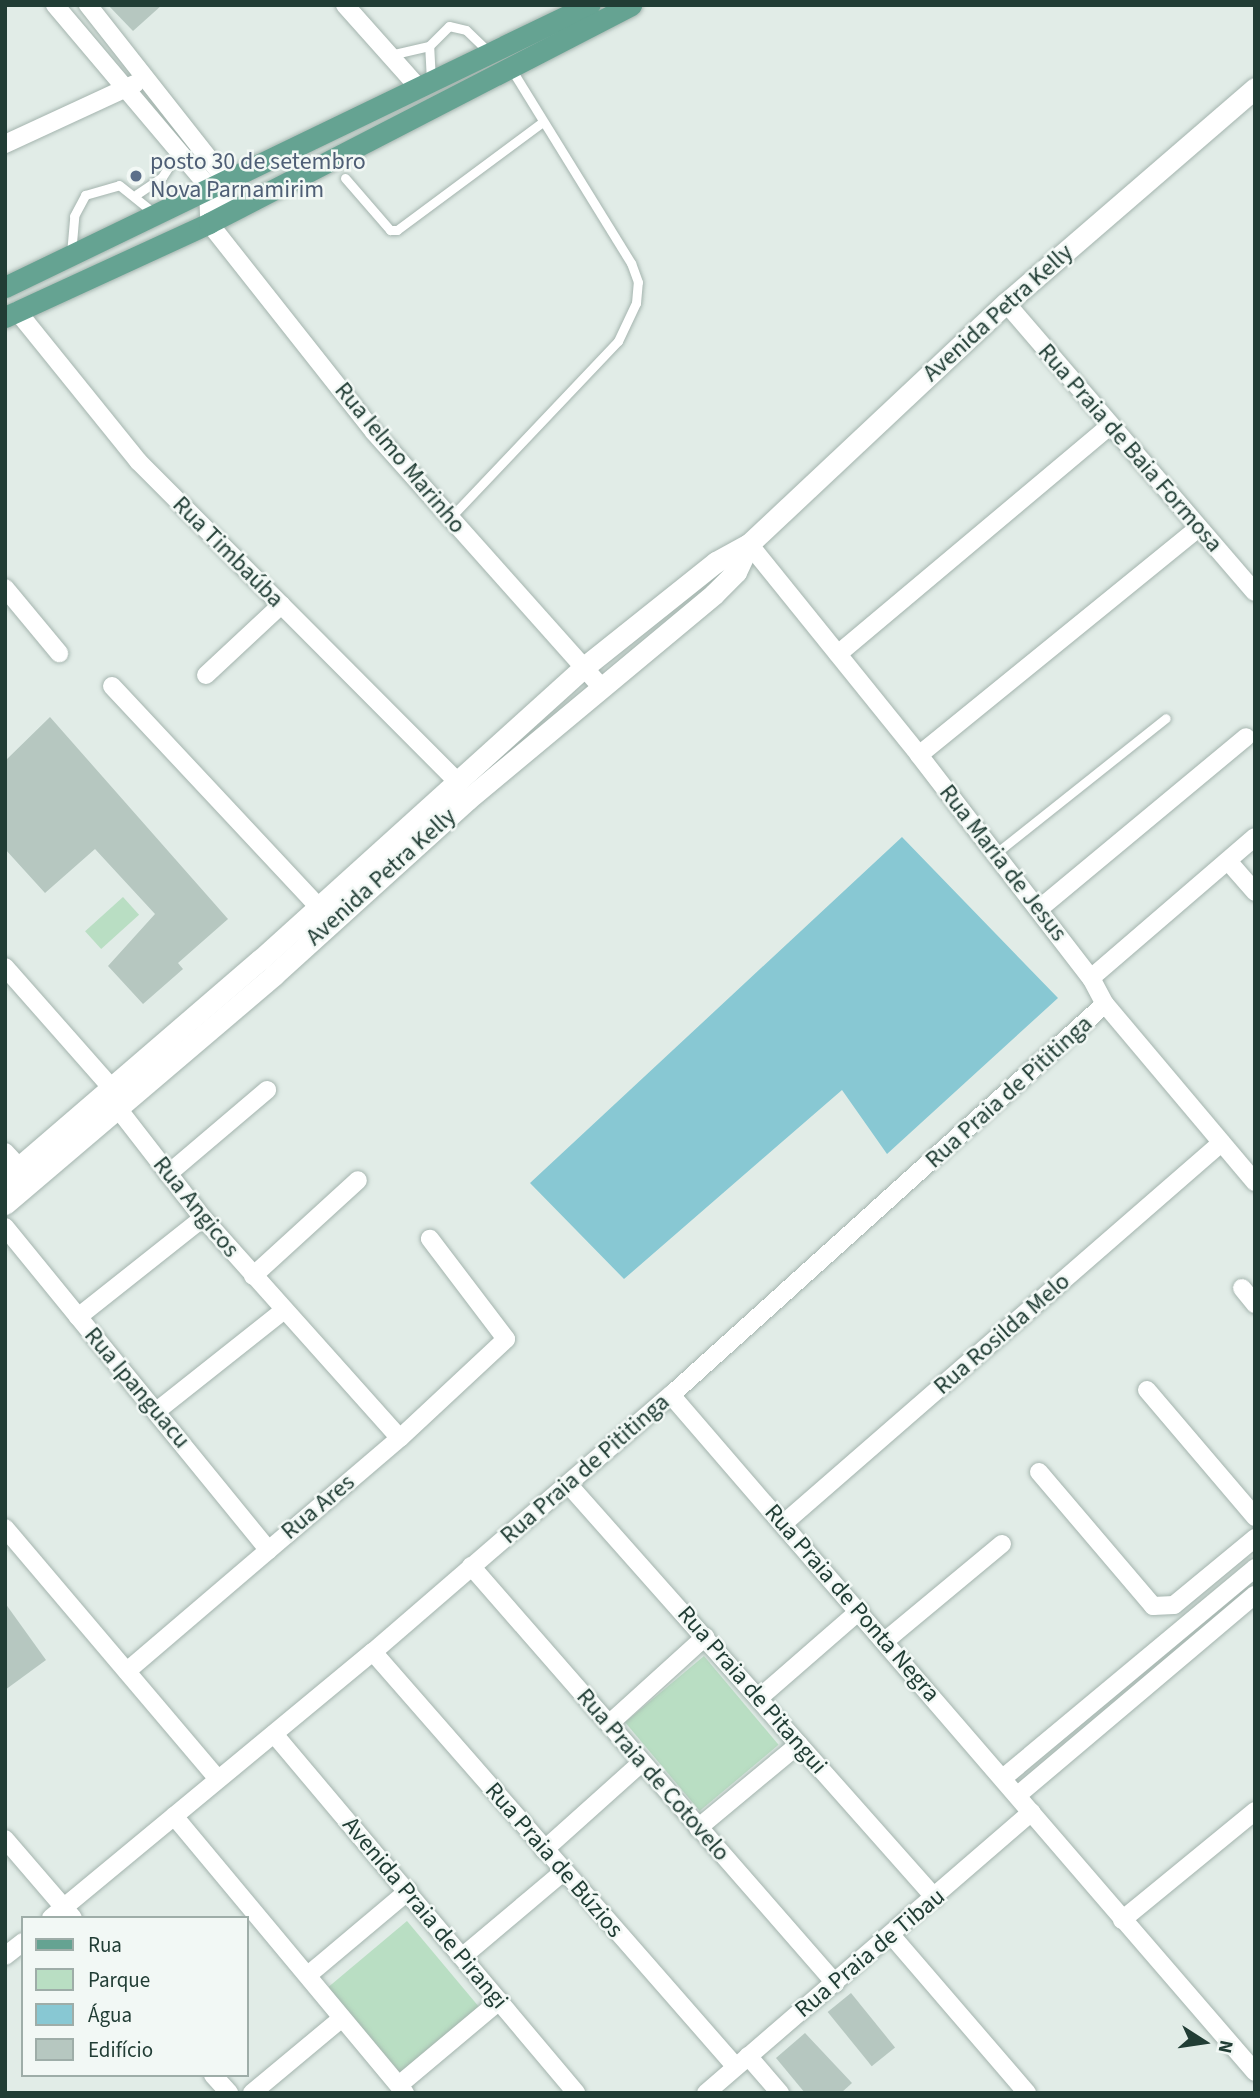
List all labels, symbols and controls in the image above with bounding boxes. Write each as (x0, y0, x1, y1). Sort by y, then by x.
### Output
place label: posto 30 de setembro Nova Parnamirim (150, 148, 366, 204)
marker: posto 30 de setembro Nova Parnamirim (128, 168, 144, 184)
street label: Avenida Petra Kelly (917, 238, 1079, 388)
street label: Rua Praia de Baia Formosa (1032, 338, 1228, 558)
street label: Rua Ielmo Marinho (328, 376, 472, 540)
street label: Rua Timbaúba (166, 490, 290, 614)
street label: Rua Maria de Jesus (933, 779, 1073, 947)
street label: Avenida Petra Kelly (300, 802, 462, 952)
street label: Rua Praia de Pititinga (920, 1010, 1098, 1174)
street label: Rua Angicos (147, 1151, 245, 1263)
street label: Rua Rosilda Melo (928, 1267, 1076, 1401)
street label: Rua Ipanguacu (78, 1322, 196, 1454)
street label: Rua Praia de Pititinga (495, 1388, 675, 1550)
street label: Rua Ares (276, 1468, 360, 1546)
street label: Rua Praia de Ponta Negra (758, 1498, 946, 1708)
street label: Rua Praia de Pitangui (671, 1600, 833, 1780)
street label: Rua Praia de Cotovelo (570, 1683, 736, 1867)
street label: Rua Praia de Búzios (479, 1777, 629, 1943)
street label: Avenida Praia de Pirangi (336, 1811, 514, 2015)
street label: Rua Praia de Tibau (789, 1882, 951, 2024)
legend (21, 1916, 248, 2077)
text: Rua (88, 1930, 122, 1960)
text: Parque (88, 1965, 150, 1995)
text: Água (88, 2000, 132, 2030)
north arrow (1169, 2007, 1239, 2077)
text: Edifício (88, 2035, 153, 2065)
text: N (1211, 2037, 1240, 2055)

